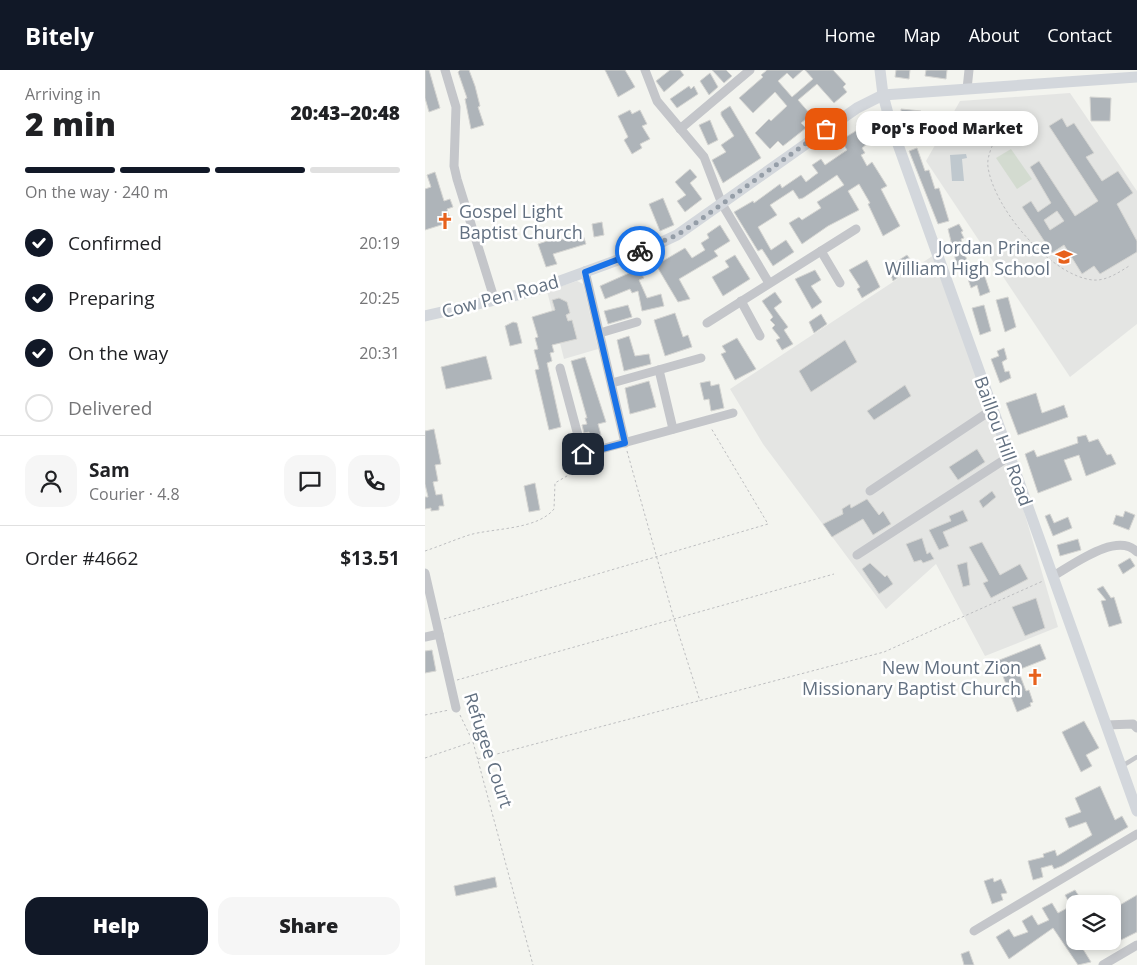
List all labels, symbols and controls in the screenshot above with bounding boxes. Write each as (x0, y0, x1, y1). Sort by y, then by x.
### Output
text: Bitely (25, 19, 94, 52)
text: Home (825, 23, 875, 47)
text: Map (903, 23, 941, 47)
text: About (969, 23, 1019, 47)
text: Contact (1047, 23, 1112, 47)
text: Arriving in (25, 83, 101, 105)
text: 20:43–20:48 (290, 100, 400, 126)
text: 2 min (25, 102, 116, 145)
pin (805, 108, 847, 150)
callout: Pop's Food Market (856, 112, 1039, 146)
icon: bag (812, 115, 840, 143)
text: Pop's Food Market (871, 117, 1023, 139)
text: On the way · 240 m (25, 181, 168, 203)
place label: Gospel Light Baptist Church (459, 199, 583, 244)
church icon: Gospel Light Baptist Church (435, 211, 455, 231)
courier (615, 226, 665, 276)
icon: check (25, 229, 53, 257)
text: Confirmed (68, 230, 162, 256)
text: 20:19 (359, 232, 400, 254)
place label: Jordan Prince William High School (885, 235, 1050, 280)
icon: bike (626, 237, 654, 265)
school or university icon: Jordan Prince William High School (1054, 247, 1074, 267)
street label: Cow Pen Road (439, 269, 561, 323)
icon: check (25, 284, 53, 312)
text: Preparing (68, 285, 155, 311)
text: 20:25 (359, 287, 400, 309)
icon: check (25, 339, 53, 367)
text: On the way (68, 340, 168, 366)
text: 20:31 (359, 342, 400, 364)
street label: Baillou Hill Road (969, 373, 1039, 509)
text: Delivered (68, 395, 152, 421)
pin (562, 433, 604, 475)
icon: home (569, 440, 597, 468)
button: person (25, 455, 77, 507)
button: chat (284, 455, 336, 507)
button: phone (348, 455, 400, 507)
text: Sam (89, 457, 130, 483)
text: Courier · 4.8 (89, 483, 180, 505)
text: Order #4662 (25, 545, 138, 571)
text: $13.51 (340, 545, 400, 571)
place label: New Mount Zion Missionary Baptist Church (802, 655, 1021, 700)
church icon: New Mount Zion Missionary Baptist Church (1025, 667, 1045, 687)
street label: Refugee Court (459, 689, 519, 811)
map controls (1066, 895, 1121, 950)
button: layers (1066, 895, 1121, 950)
button: Help (25, 897, 208, 955)
button: Share (218, 897, 400, 955)

